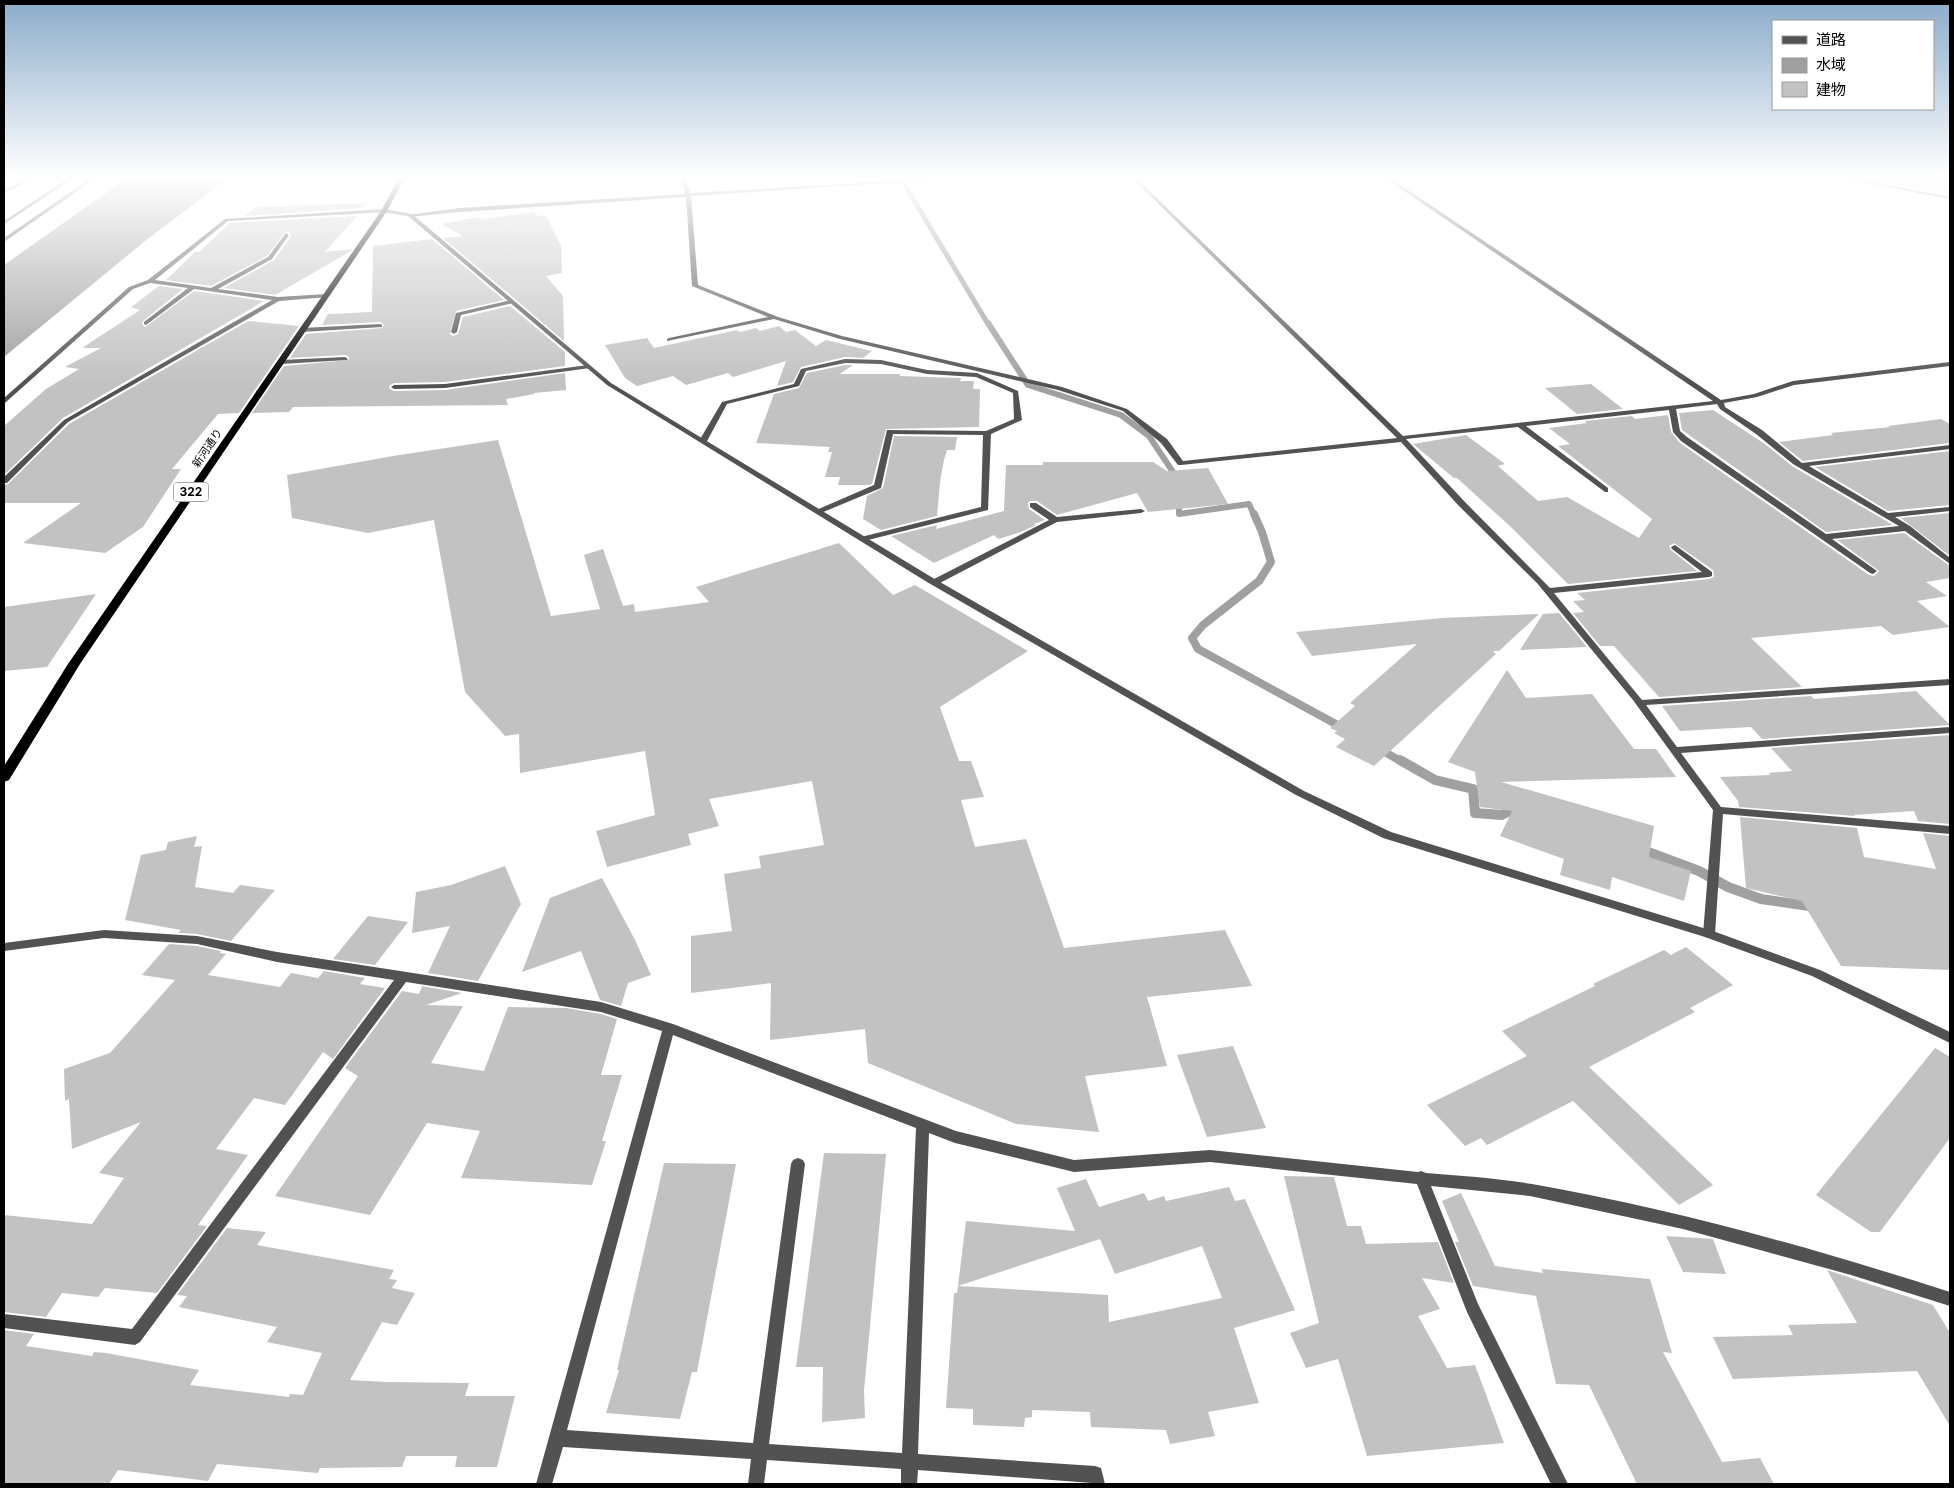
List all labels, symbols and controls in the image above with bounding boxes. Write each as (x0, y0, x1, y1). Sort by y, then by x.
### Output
legend (1772, 20, 1934, 110)
text: 道路 (1816, 30, 1846, 49)
text: 水域 (1816, 55, 1846, 74)
text: 建物 (1816, 80, 1846, 99)
street label: 新河通り (189, 426, 225, 470)
road number: 322 (174, 482, 208, 502)

